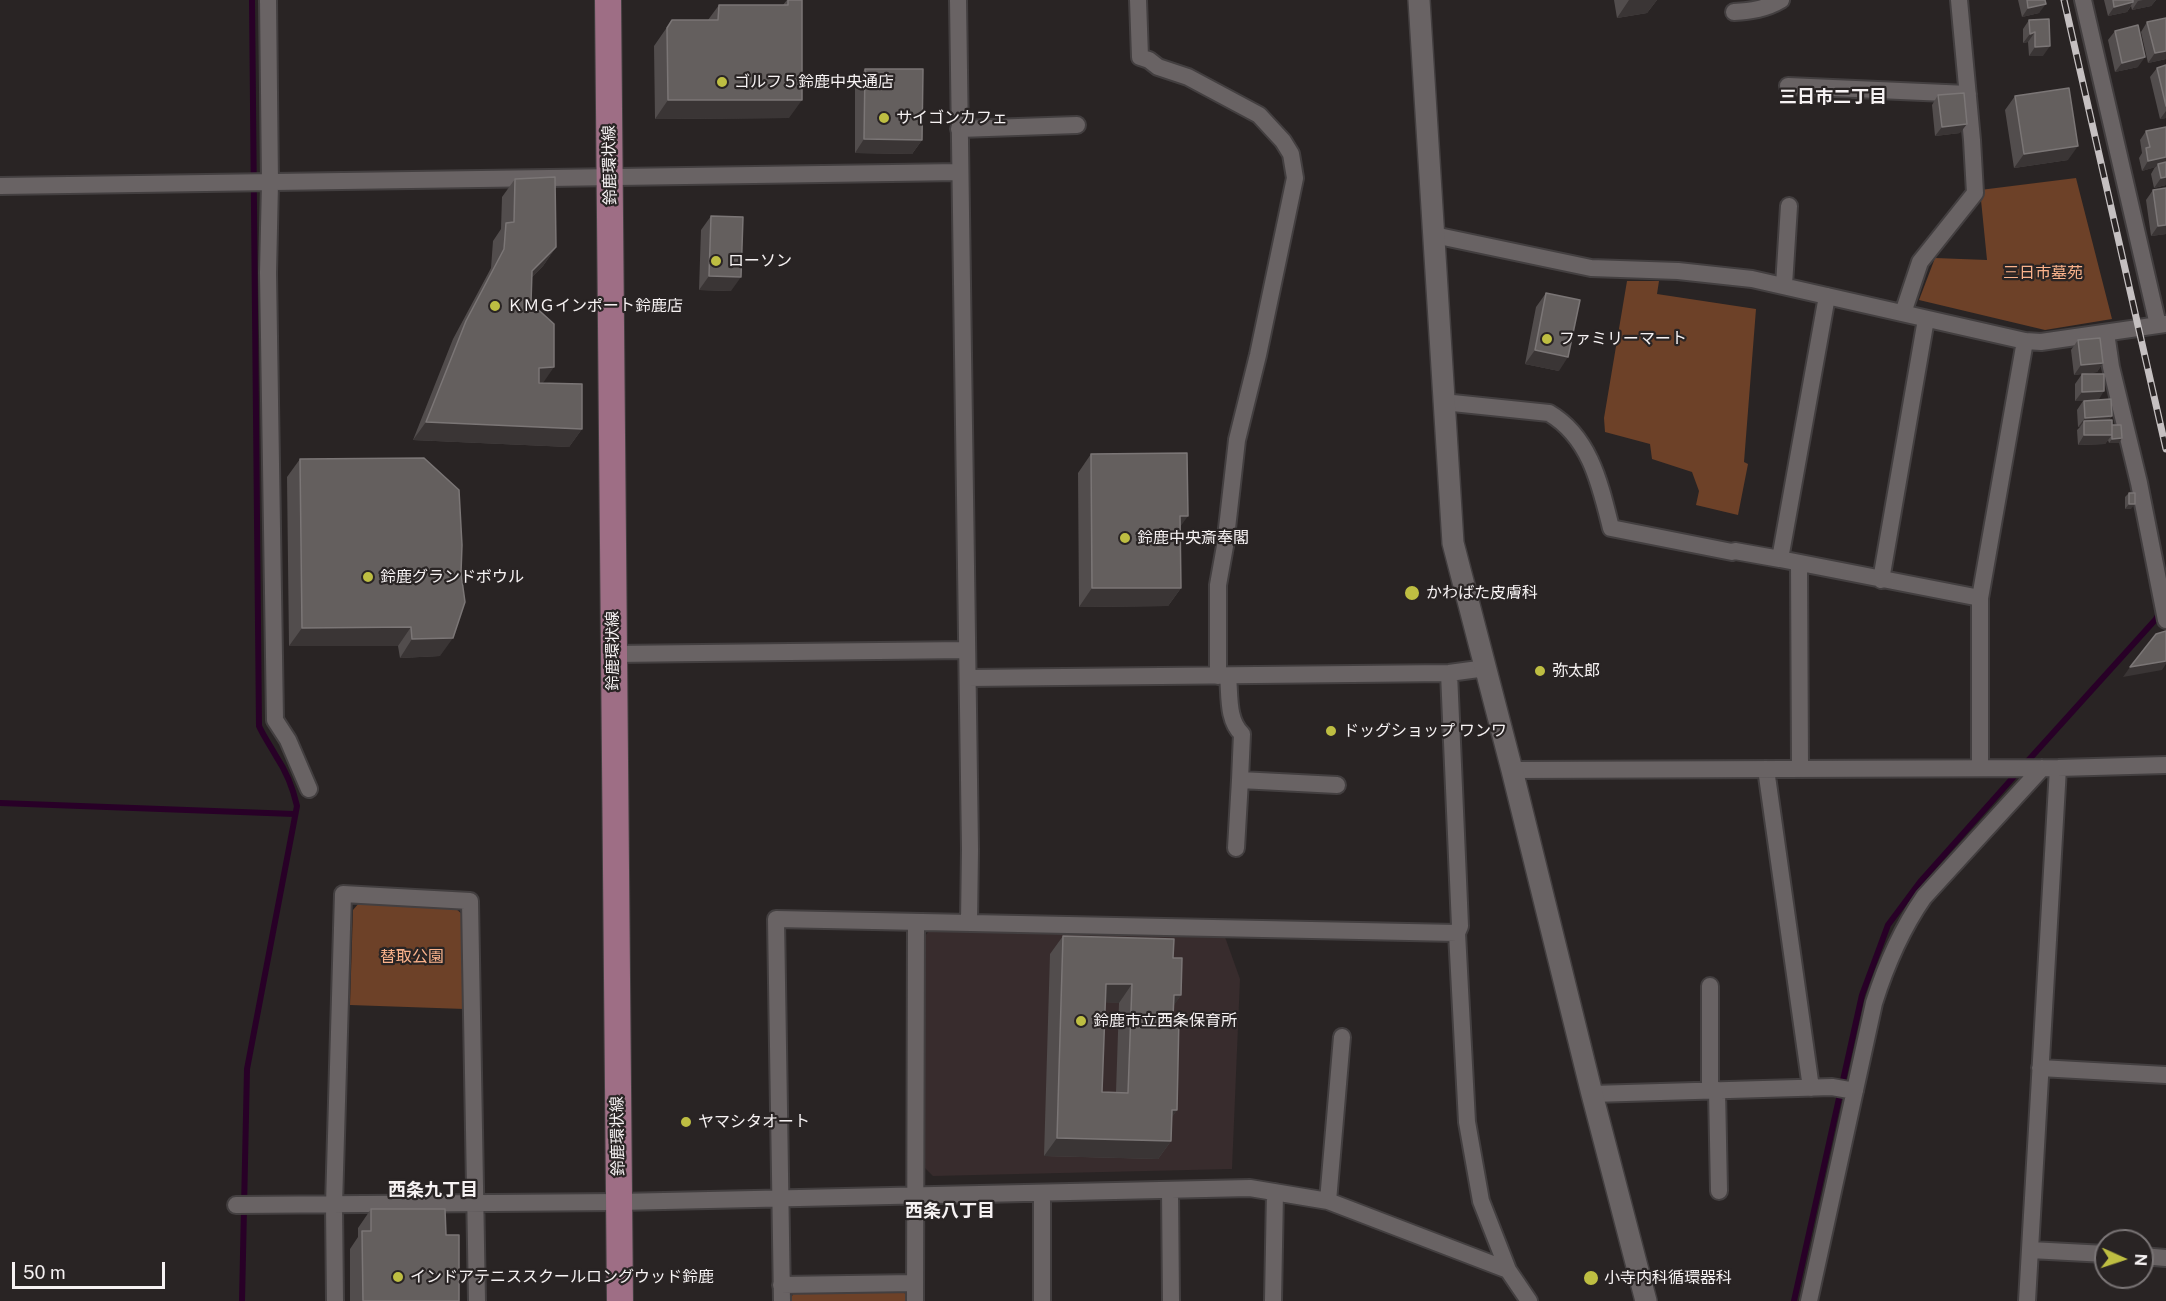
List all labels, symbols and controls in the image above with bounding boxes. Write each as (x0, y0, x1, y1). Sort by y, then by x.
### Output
place label: ゴルフ５鈴鹿中央通店 (734, 72, 894, 92)
marker: ゴルフ５鈴鹿中央通店 (715, 75, 729, 89)
district label: 三日市二丁目 (1779, 86, 1887, 108)
place label: サイゴンカフェ (896, 108, 1008, 128)
marker: サイゴンカフェ (877, 111, 891, 125)
street label: 鈴鹿環状線 (600, 125, 620, 205)
place label: ローソン (728, 251, 792, 271)
marker: ローソン (709, 254, 723, 268)
park label: 三日市墓苑 (2003, 263, 2083, 283)
place label: ＫＭＧインポート鈴鹿店 (507, 296, 683, 316)
marker: ＫＭＧインポート鈴鹿店 (488, 299, 502, 313)
place label: ファミリーマート (1559, 329, 1687, 349)
marker: ファミリーマート (1540, 332, 1554, 346)
place label: 鈴鹿中央斎奉閣 (1137, 528, 1249, 548)
marker: 鈴鹿中央斎奉閣 (1118, 531, 1132, 545)
place label: 鈴鹿グランドボウル (380, 567, 524, 587)
marker: 鈴鹿グランドボウル (361, 570, 375, 584)
place label: かわばた皮膚科 (1426, 583, 1538, 603)
marker: かわばた皮膚科 (1403, 584, 1421, 602)
street label: 鈴鹿環状線 (603, 611, 623, 691)
place label: 弥太郎 (1552, 661, 1600, 681)
marker: 弥太郎 (1533, 664, 1547, 678)
place label: ドッグショップ ワンワ (1343, 721, 1507, 741)
marker: ドッグショップ ワンワ (1324, 724, 1338, 738)
park label: 替取公園 (380, 947, 444, 967)
place label: 鈴鹿市立西条保育所 (1093, 1011, 1237, 1031)
marker: 鈴鹿市立西条保育所 (1074, 1014, 1088, 1028)
street label: 鈴鹿環状線 (608, 1096, 628, 1176)
place label: ヤマシタオート (698, 1112, 810, 1132)
marker: ヤマシタオート (679, 1115, 693, 1129)
district label: 西条九丁目 (388, 1179, 478, 1201)
district label: 西条八丁目 (905, 1200, 995, 1222)
north arrow (2094, 1229, 2154, 1289)
scale bar (15, 1250, 168, 1288)
text: N (2131, 1253, 2150, 1267)
text: 50 m (23, 1262, 66, 1283)
place label: インドアテニススクールロングウッド鈴鹿 (410, 1267, 714, 1287)
place label: 小寺内科循環器科 (1604, 1268, 1732, 1288)
marker: 小寺内科循環器科 (1582, 1269, 1600, 1287)
marker: インドアテニススクールロングウッド鈴鹿 (391, 1270, 405, 1284)

